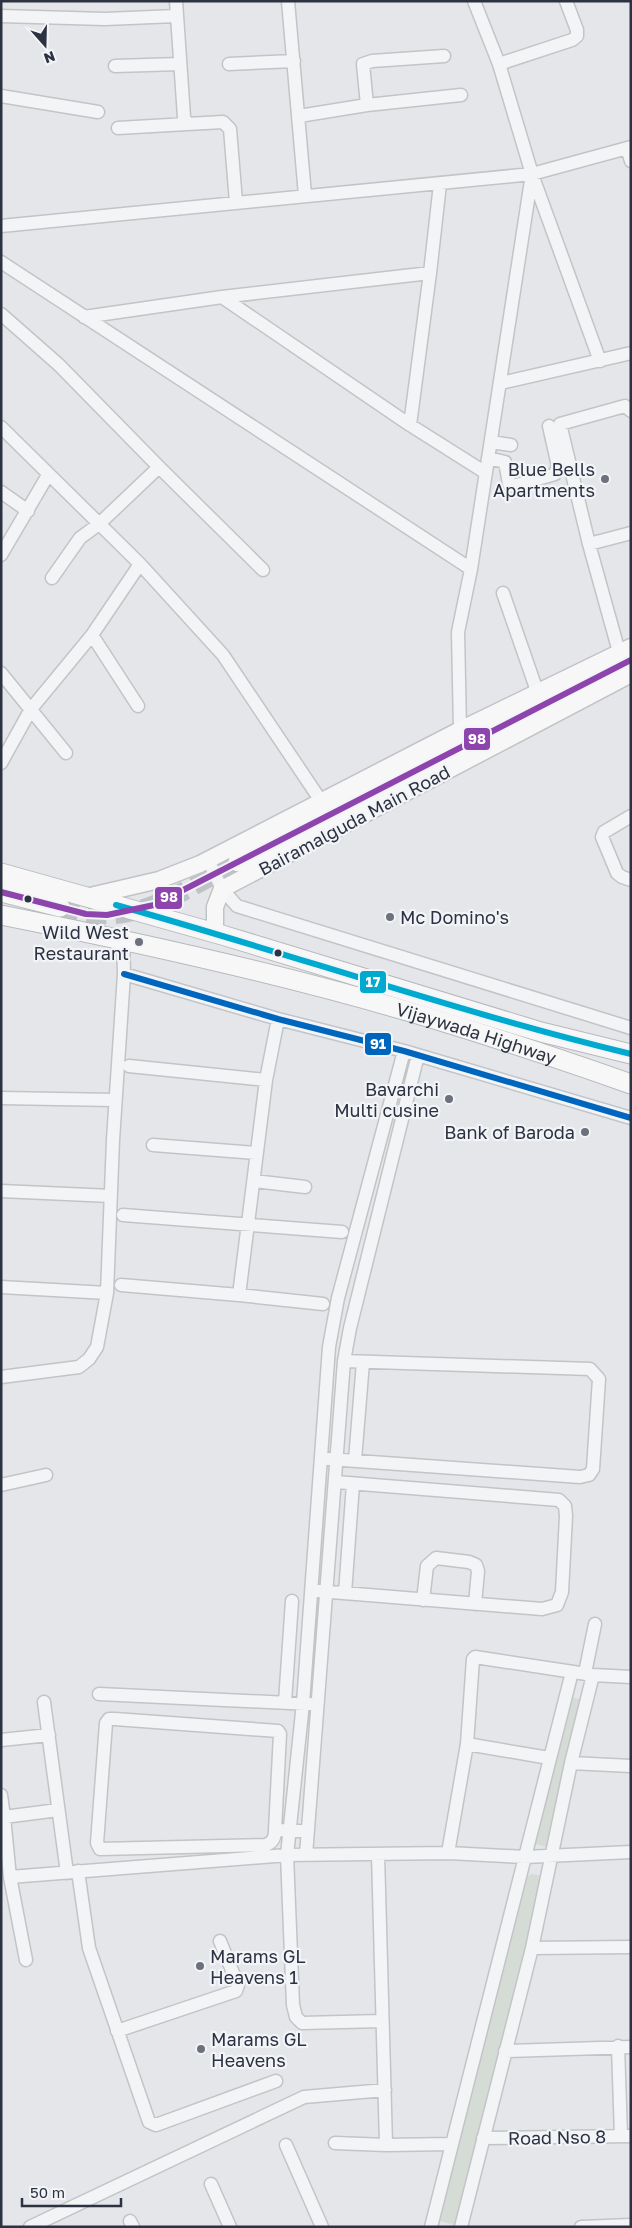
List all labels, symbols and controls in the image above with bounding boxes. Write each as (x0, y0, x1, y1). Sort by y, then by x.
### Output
north arrow (20, 20, 70, 70)
text: N (42, 48, 58, 67)
place label: Blue Bells Apartments (493, 458, 595, 501)
marker: Blue Bells Apartments (599, 473, 611, 485)
line badge: 98 (463, 727, 491, 751)
text: 98 (468, 730, 486, 747)
street label: Bairamalguda Main Road (255, 760, 453, 880)
line badge: 98 (154, 886, 183, 910)
text: 98 (160, 888, 178, 905)
unlabelled marker (23, 894, 33, 904)
place label: Mc Domino's (400, 906, 509, 928)
marker: Mc Domino's (384, 911, 396, 923)
place label: Wild West Restaurant (34, 921, 129, 964)
marker: Wild West Restaurant (133, 936, 145, 948)
unlabelled marker (273, 948, 283, 958)
line badge: 17 (359, 970, 387, 994)
text: 17 (366, 973, 381, 990)
street label: Vijaywada Highway (394, 997, 559, 1069)
line badge: 91 (364, 1032, 392, 1056)
text: 91 (370, 1035, 386, 1052)
place label: Bavarchi Multi cusine (334, 1078, 439, 1121)
marker: Bavarchi Multi cusine (443, 1093, 455, 1105)
place label: Bank of Baroda (444, 1121, 575, 1143)
marker: Bank of Baroda (579, 1126, 591, 1138)
place label: Marams GL Heavens 1 (210, 1945, 306, 1988)
marker: Marams GL Heavens 1 (194, 1960, 206, 1972)
place label: Marams GL Heavens (211, 2028, 307, 2071)
marker: Marams GL Heavens (195, 2043, 207, 2055)
street label: Road Nso 8 (508, 2125, 606, 2149)
scale bar (22, 2176, 121, 2208)
text: 50 m (30, 2183, 65, 2201)

